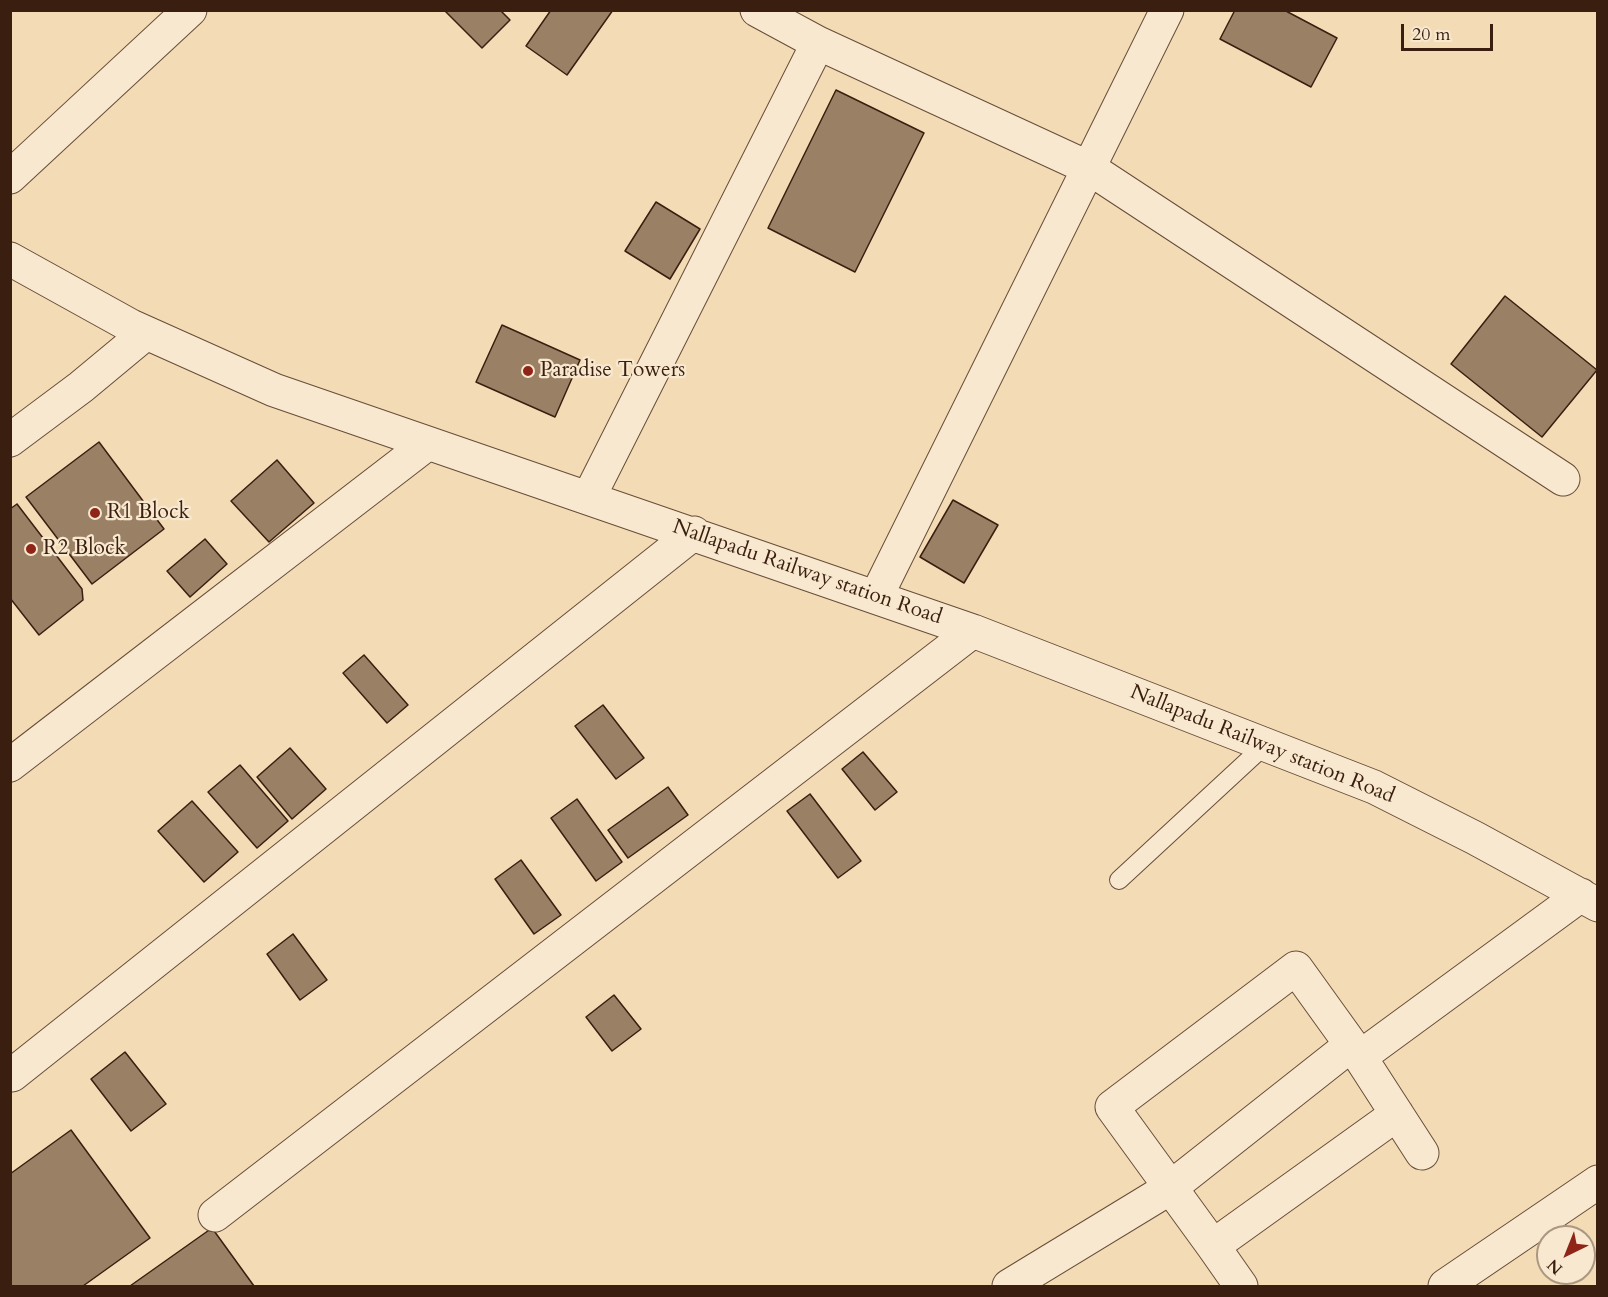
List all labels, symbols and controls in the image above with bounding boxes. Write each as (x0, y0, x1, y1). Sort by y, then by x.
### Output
scale bar (1404, 12, 1496, 50)
text: 20 m (1412, 22, 1451, 47)
place label: Paradise Towers (540, 358, 685, 384)
marker: Paradise Towers (521, 364, 535, 378)
place label: R1 Block (107, 500, 190, 526)
marker: R1 Block (88, 506, 102, 520)
street label: Nallapadu Railway station Road (669, 515, 945, 631)
place label: R2 Block (43, 536, 126, 562)
marker: R2 Block (24, 542, 38, 556)
street label: Nallapadu Railway station Road (1126, 680, 1398, 810)
north arrow (1536, 1225, 1596, 1285)
text: N (1543, 1254, 1568, 1279)

